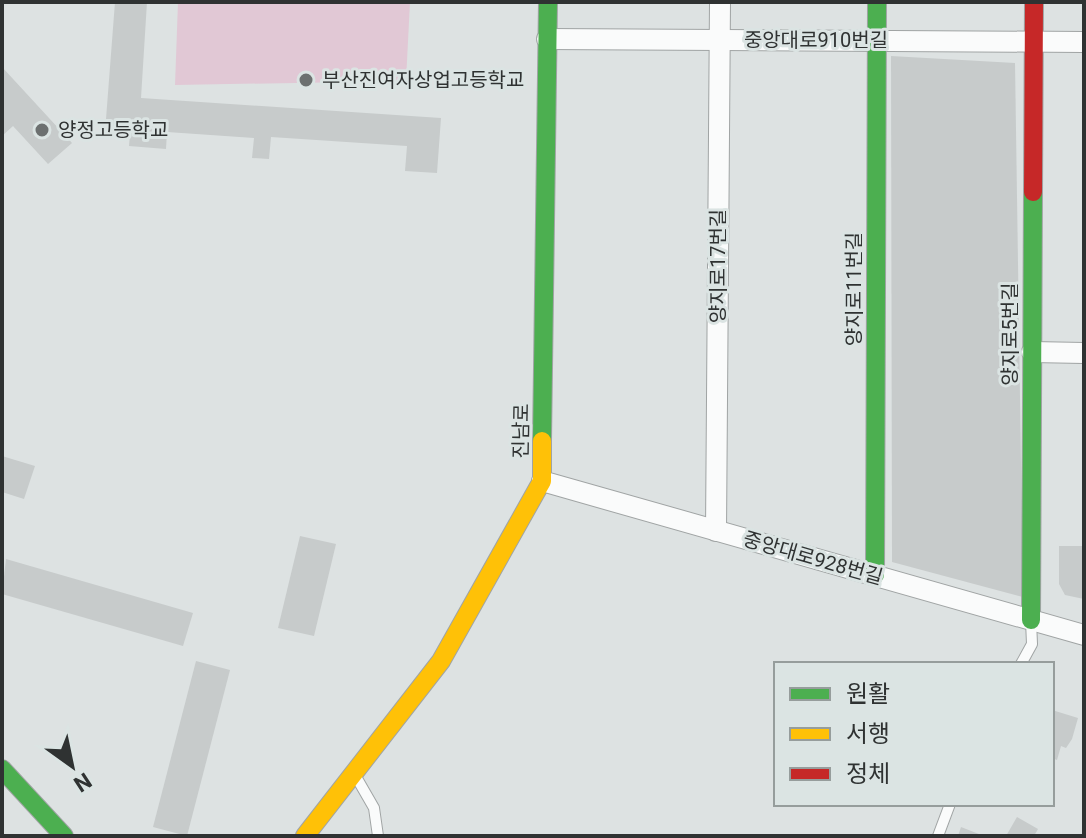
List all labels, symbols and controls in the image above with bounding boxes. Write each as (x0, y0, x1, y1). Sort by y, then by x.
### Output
street label: 중앙대로910번길 (744, 28, 888, 52)
place label: 부산진여자상업고등학교 (322, 68, 524, 92)
marker: 부산진여자상업고등학교 (297, 71, 315, 89)
place label: 양정고등학교 (58, 118, 168, 142)
marker: 양정고등학교 (33, 121, 51, 139)
street label: 양지로17번길 (706, 209, 730, 323)
street label: 양지로11번길 (842, 232, 866, 346)
street label: 양지로5번길 (998, 282, 1022, 386)
street label: 진남로 (509, 403, 533, 459)
street label: 중앙대로928번길 (740, 527, 886, 589)
legend (774, 662, 1054, 806)
text: 원활 (846, 680, 890, 708)
text: 서행 (846, 720, 890, 748)
north arrow (32, 726, 112, 806)
text: 정체 (846, 760, 890, 788)
text: N (69, 768, 96, 797)

